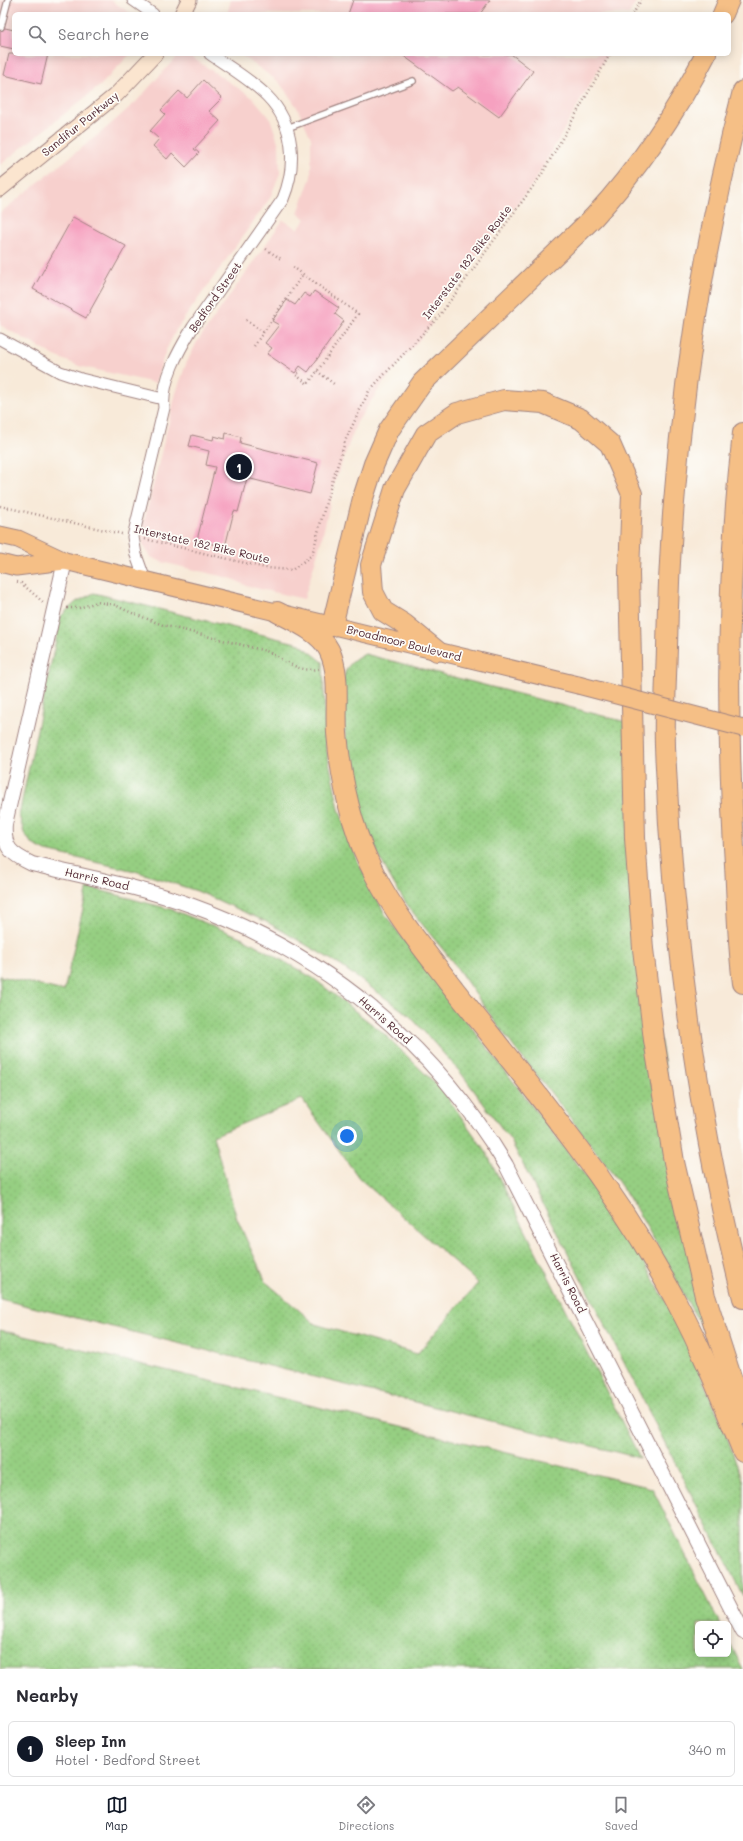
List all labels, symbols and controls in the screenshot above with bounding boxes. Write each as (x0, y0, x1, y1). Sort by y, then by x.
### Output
search box (12, 12, 731, 56)
icon: search (26, 23, 48, 45)
text: Search here (58, 24, 149, 44)
street label: Sandifur Parkway (38, 88, 121, 159)
street label: Interstate 182 Bike Route (419, 201, 515, 322)
street label: Bedford Street (185, 259, 244, 335)
pin: 1 (226, 452, 252, 482)
street label: Interstate 182 Bike Route (133, 521, 272, 567)
street label: Broadmoor Boulevard (345, 621, 463, 664)
street label: Harris Road (64, 864, 131, 893)
street label: Harris Road (356, 993, 415, 1047)
your location (337, 1126, 357, 1146)
street label: Harris Road (547, 1250, 590, 1315)
map controls (695, 1621, 731, 1657)
button: locate (695, 1621, 731, 1657)
text: Nearby (16, 1684, 78, 1706)
text: Sleep Inn (55, 1731, 126, 1751)
text: 1 (27, 1741, 33, 1758)
text: 340 m (688, 1741, 726, 1758)
text: Hotel · Bedford Street (55, 1751, 200, 1768)
tab: Map (105, 1794, 128, 1833)
tab: Directions (338, 1794, 394, 1833)
tab: Saved (605, 1794, 638, 1833)

